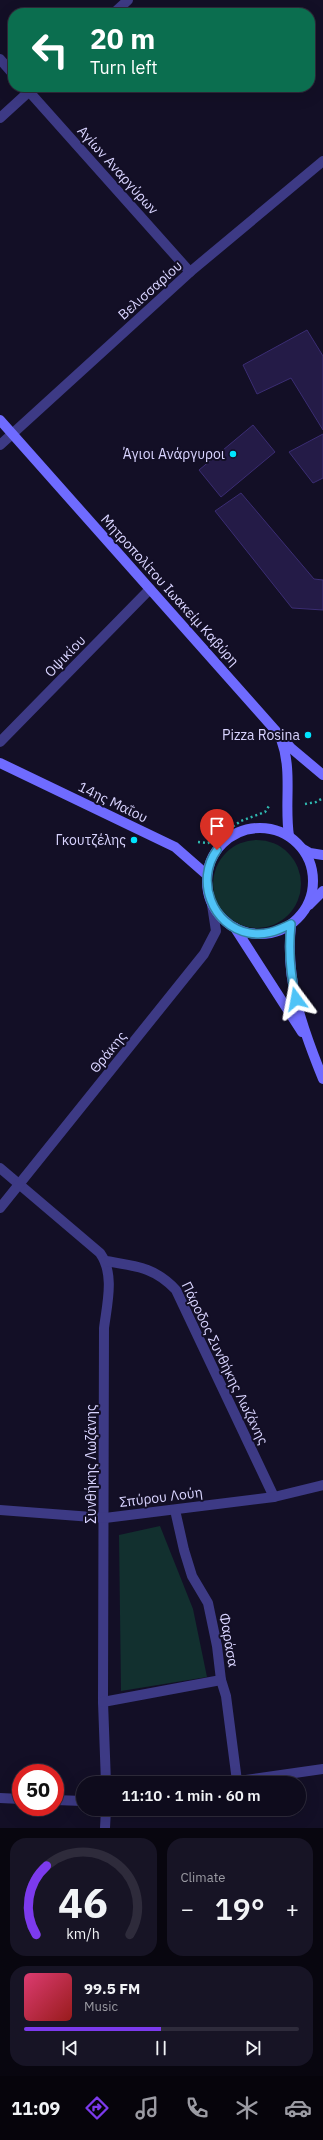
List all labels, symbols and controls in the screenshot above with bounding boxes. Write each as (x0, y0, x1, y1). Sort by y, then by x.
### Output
text: 20 m (90, 20, 155, 57)
icon: left (24, 24, 76, 76)
text: Turn left (90, 56, 158, 79)
street label: Αγίων Αναργύρων (73, 122, 163, 218)
street label: Βελισσαρίου (114, 256, 186, 324)
place label: Άγιοι Ανάργυροι (123, 445, 225, 463)
marker: Άγιοι Ανάργυροι (228, 449, 238, 459)
street label: Μητροπολίτου Ιωακείμ Καβύρη (97, 510, 243, 670)
street label: Οψικίου (41, 631, 89, 681)
place label: Pizza Rosina (222, 726, 301, 744)
marker: Pizza Rosina (303, 730, 313, 740)
street label: 14ης Μαΐου (75, 777, 151, 827)
pin (200, 809, 234, 850)
icon: arrive (206, 815, 228, 837)
place label: Γκουτζέλης (56, 831, 126, 849)
marker: Γκουτζέλης (129, 835, 139, 845)
position arrow (275, 978, 317, 1020)
street label: Θράκης (86, 1027, 131, 1077)
street label: Πάροδος Συνθήκης Λωζάνης (178, 1278, 273, 1448)
street label: Συνθήκης Λωζάνης (82, 1404, 100, 1524)
street label: Σπύρου Λούη (118, 1483, 204, 1511)
street label: Φαράσα (215, 1612, 243, 1668)
speed limit sign: 50 (12, 1764, 64, 1816)
text: 11:10 · 1 min · 60 m (121, 1786, 261, 1805)
text: Climate (181, 1869, 225, 1886)
text: 46 (58, 1875, 108, 1929)
text: 19° (215, 1889, 265, 1928)
text: − (181, 1894, 194, 1923)
text: + (286, 1894, 299, 1923)
text: km/h (66, 1924, 100, 1943)
text: 99.5 FM (84, 1979, 140, 1998)
text: Music (84, 1998, 118, 2015)
icon: previous (59, 2037, 81, 2059)
icon: pause (150, 2037, 172, 2059)
icon: next (242, 2037, 264, 2059)
icon: directions (83, 2094, 111, 2122)
icon: music (133, 2094, 161, 2122)
icon: phone (183, 2094, 211, 2122)
icon: climate (233, 2094, 261, 2122)
icon: car (284, 2094, 312, 2122)
text: 11:09 (11, 2097, 60, 2120)

